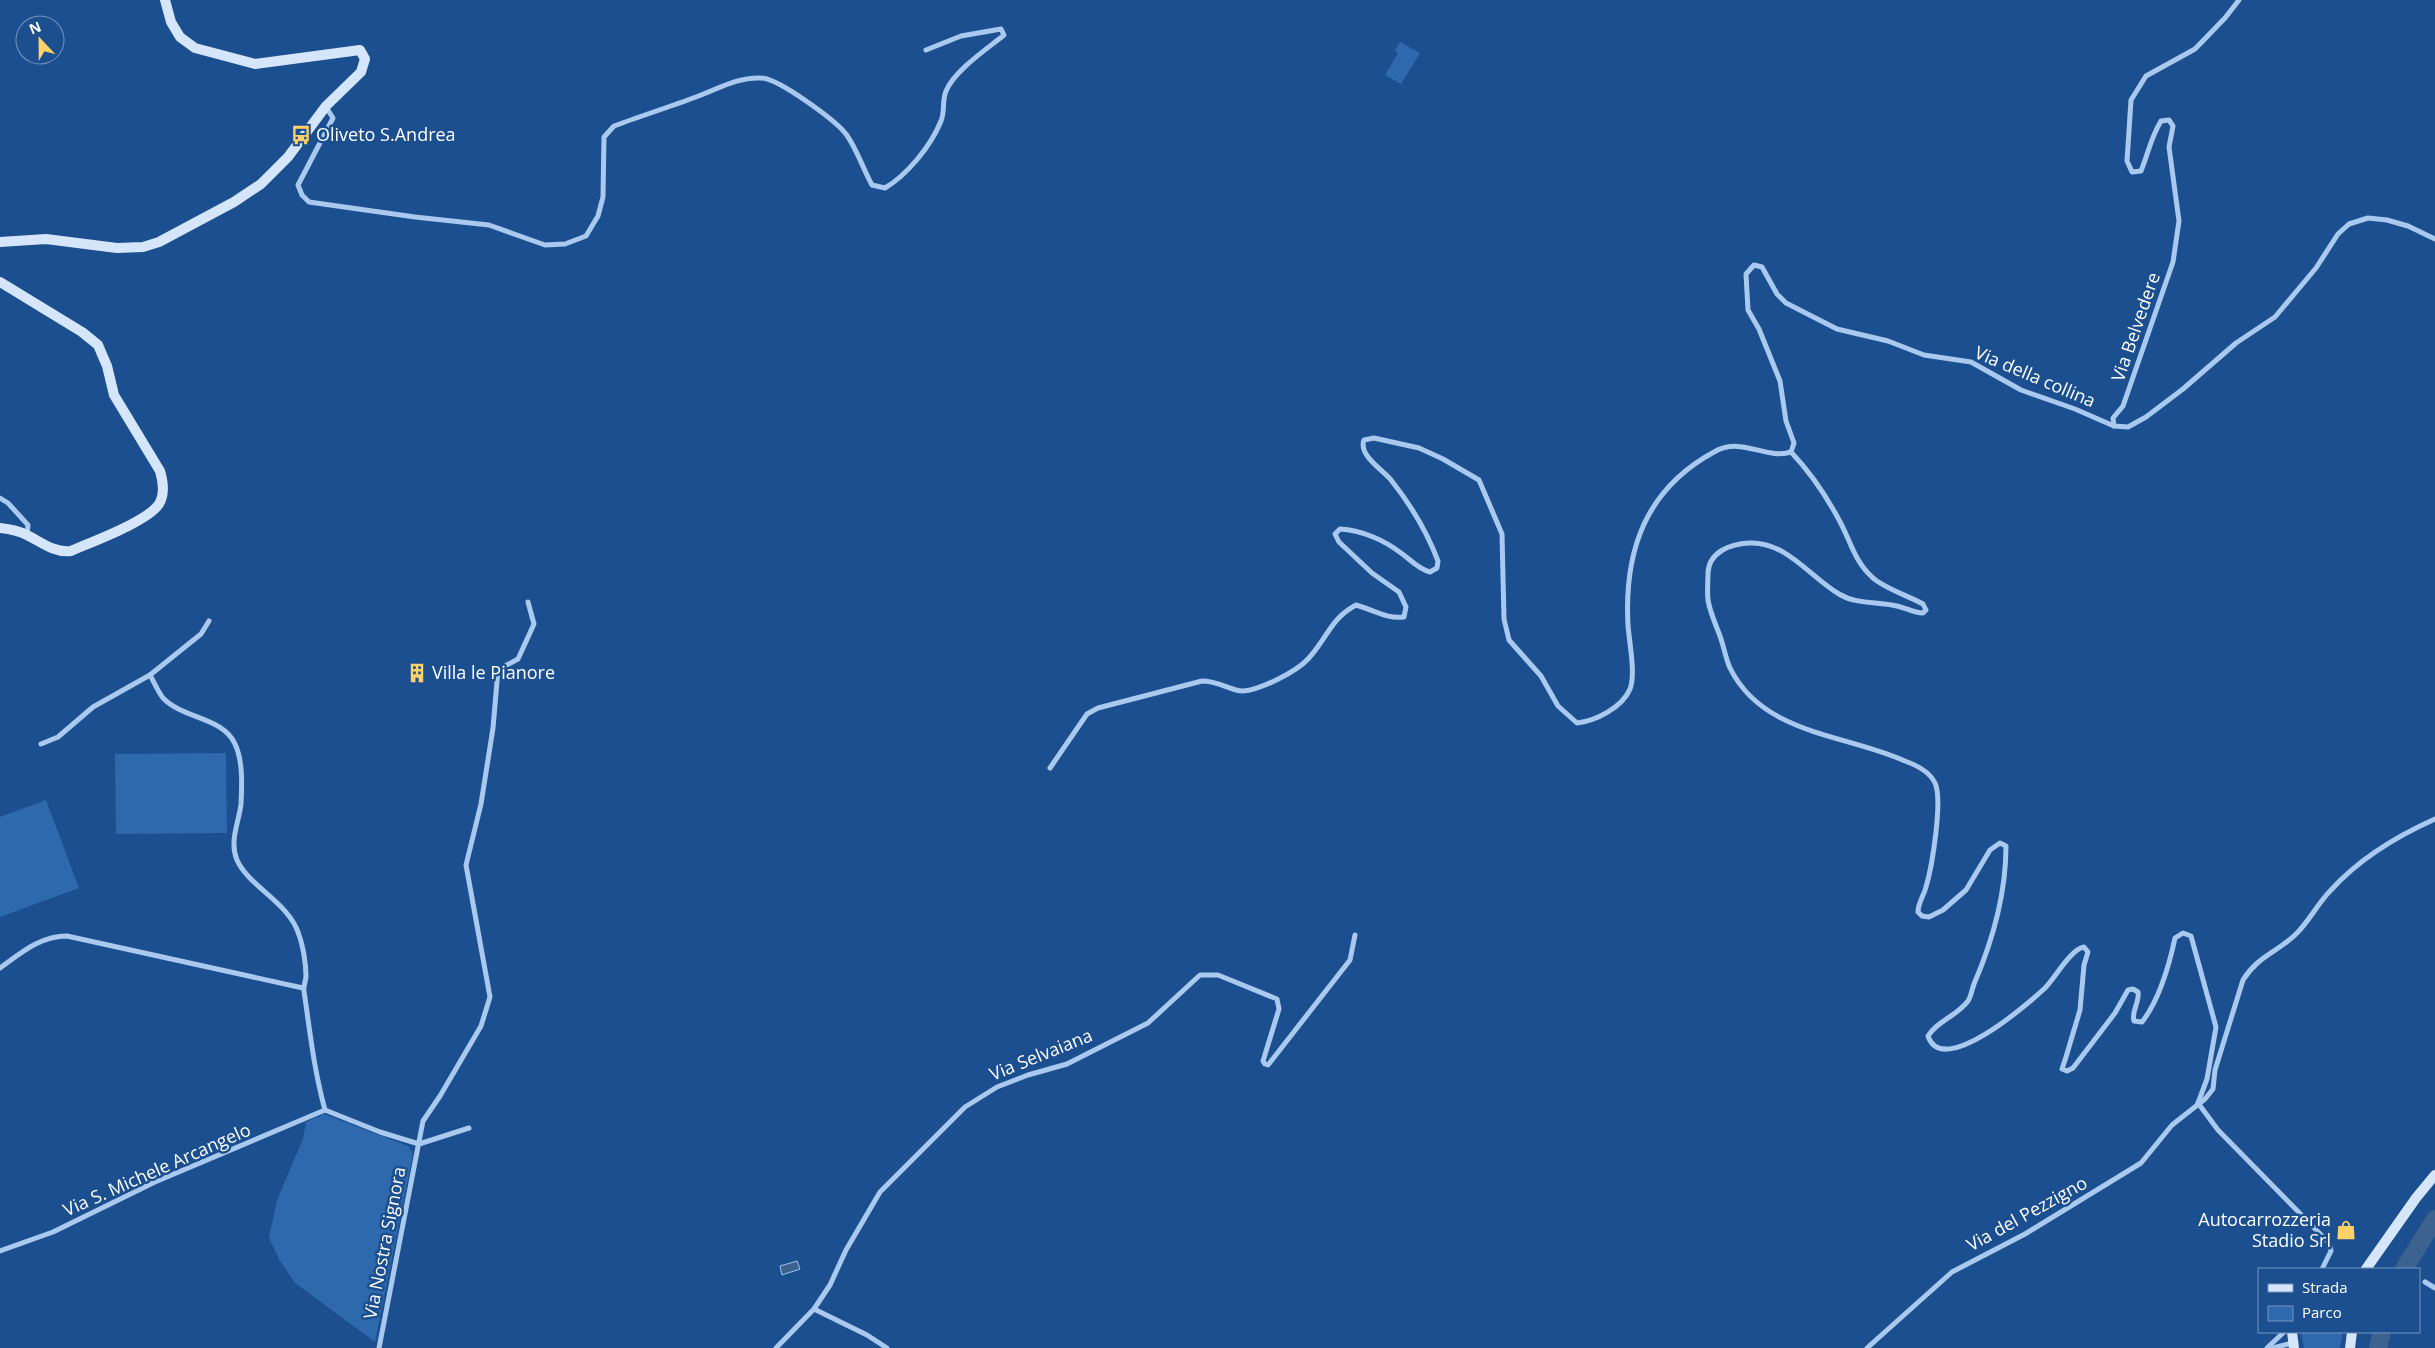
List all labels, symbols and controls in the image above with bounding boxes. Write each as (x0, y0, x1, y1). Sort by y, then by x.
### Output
north arrow (15, 15, 65, 65)
text: N (26, 17, 44, 38)
place label: Oliveto S.Andrea (316, 122, 456, 146)
bus stop icon: Oliveto S.Andrea (290, 124, 312, 146)
street label: Via Belvedere (2105, 269, 2165, 384)
street label: Via della collina (1971, 340, 2099, 412)
place label: Villa le Pianore (432, 660, 555, 684)
building icon: Villa le Pianore (406, 662, 428, 684)
street label: Via Selvaiana (986, 1023, 1096, 1086)
street label: Via S. Michele Arcangelo (59, 1117, 254, 1221)
street label: Via Nostra Signora (357, 1165, 411, 1321)
street label: Via del Pezzigno (1962, 1170, 2091, 1256)
place label: Autocarrozzeria Stadio Srl (2198, 1207, 2331, 1252)
shop icon: Autocarrozzeria Stadio Srl (2335, 1219, 2357, 1241)
legend (2258, 1268, 2420, 1333)
text: Strada (2302, 1277, 2348, 1297)
text: Parco (2302, 1302, 2342, 1322)

